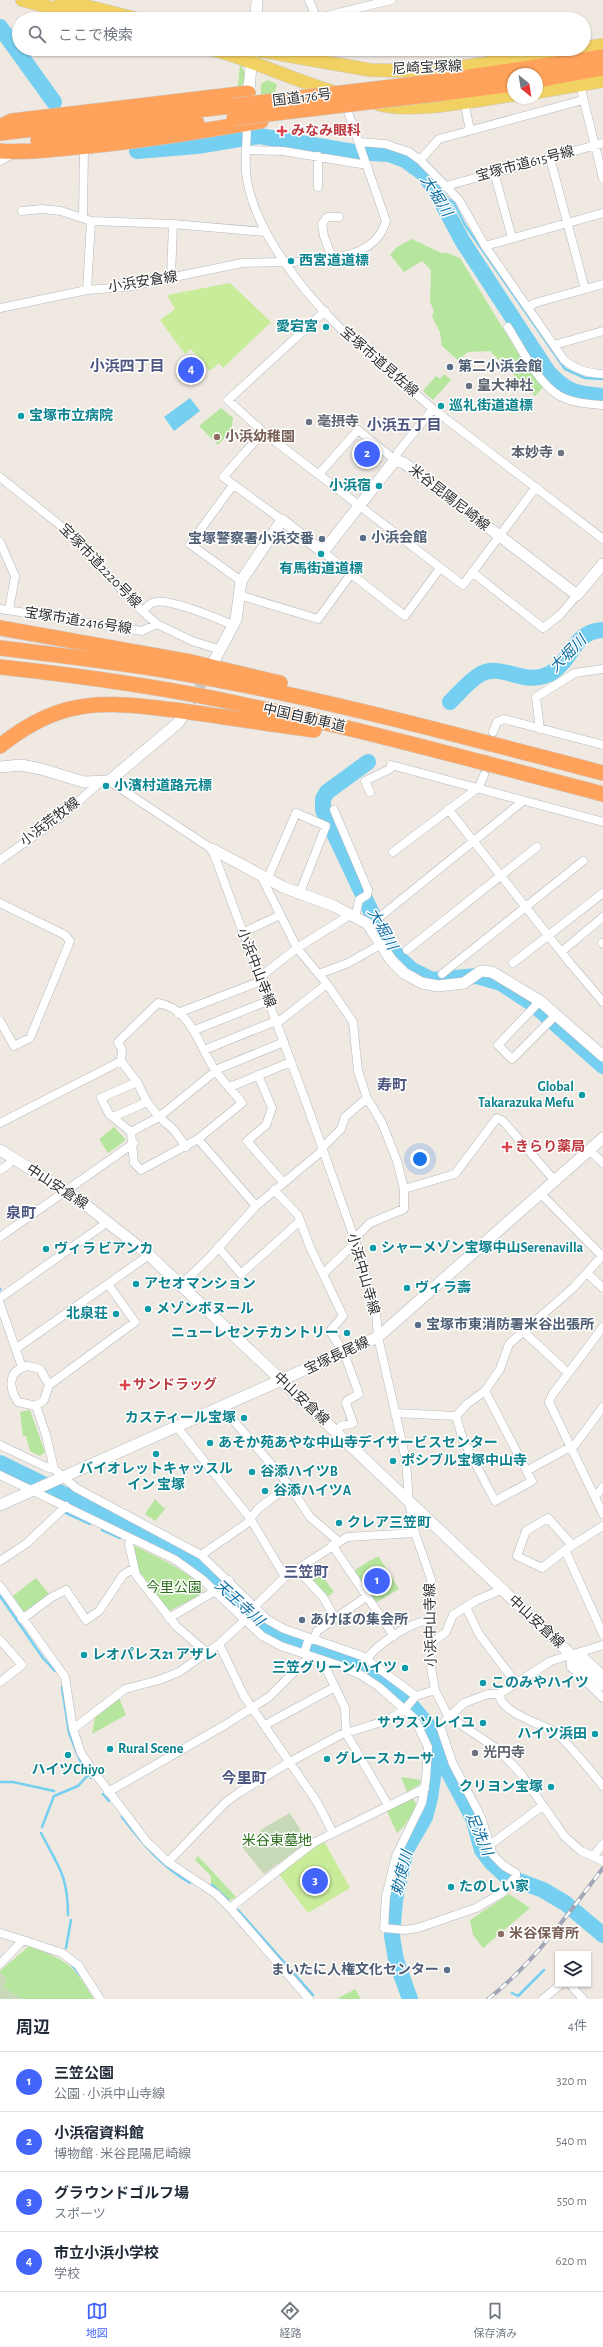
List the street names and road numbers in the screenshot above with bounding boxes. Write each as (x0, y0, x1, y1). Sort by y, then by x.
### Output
street label: 尼崎宝塚線 (392, 58, 462, 77)
street label: 国道176号 (272, 86, 332, 109)
street label: 宝塚市道615号線 (474, 143, 576, 184)
street label: 小浜安倉線 (107, 269, 179, 294)
street label: 宝塚市道見佐線 (337, 324, 421, 399)
street label: 米谷昆陽尼崎線 (406, 462, 493, 534)
street label: 宝塚市道2220号線 (57, 521, 144, 611)
street label: 宝塚市道2416号線 (23, 605, 133, 636)
street label: 中国自動車道 (262, 701, 347, 734)
street label: 小浜荒牧線 (17, 794, 82, 849)
street label: 小浜中山寺線 (234, 926, 279, 1010)
street label: 中山安倉線 (24, 1161, 91, 1212)
street label: 小浜中山寺線 (345, 1231, 382, 1316)
street label: 宝塚長尾線 (302, 1334, 372, 1377)
street label: 中山安倉線 (271, 1369, 332, 1428)
street label: 小浜中山寺線 (422, 1583, 439, 1667)
street label: 中山安倉線 (506, 1592, 567, 1651)

